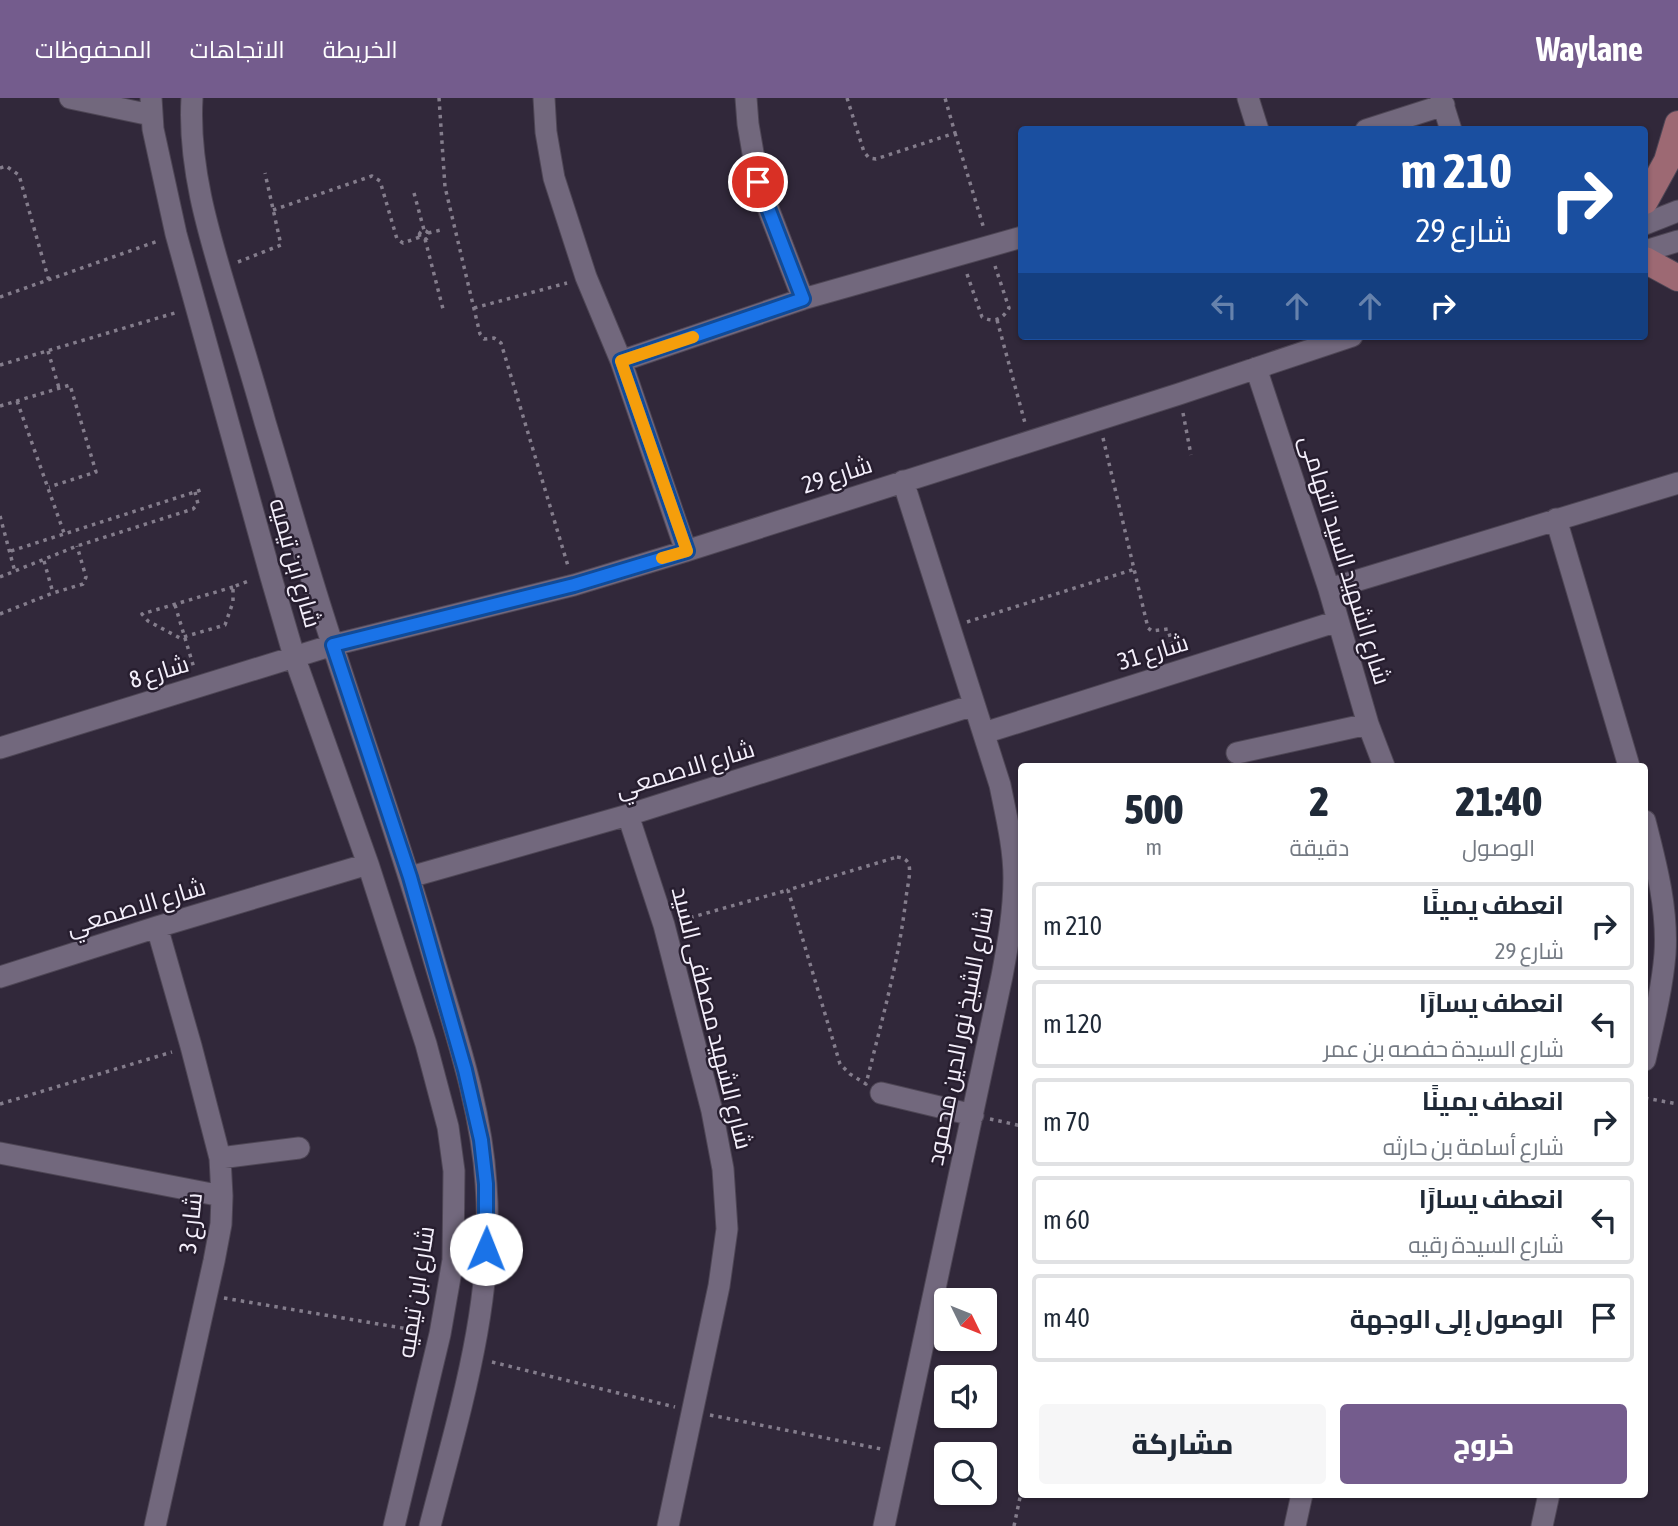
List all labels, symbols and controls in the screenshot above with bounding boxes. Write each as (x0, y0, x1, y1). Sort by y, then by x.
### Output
text: Waylane (1536, 30, 1643, 68)
text: المحفوظات (35, 36, 152, 63)
text: الاتجاهات (190, 36, 285, 63)
text: الخريطة (323, 36, 398, 63)
text: 210 m (1401, 142, 1512, 198)
pin (728, 152, 788, 212)
icon: right (1536, 154, 1627, 245)
icon: arrive (739, 163, 777, 201)
text: شارع 29 (1416, 212, 1512, 249)
icon: left (1205, 287, 1243, 325)
icon: ahead (1278, 287, 1316, 325)
icon: ahead (1351, 287, 1389, 325)
icon: right (1424, 287, 1462, 325)
street label: شارع الشهيد السيد التهامى (1292, 432, 1396, 689)
street label: شارع 29 (798, 451, 876, 501)
street label: شارع ابن تيميه (261, 495, 327, 631)
street label: شارع 31 (1114, 628, 1192, 678)
street label: شارع 8 (126, 650, 193, 696)
street label: شارع الاصمعي (612, 735, 759, 808)
text: 2 (1310, 777, 1329, 825)
text: 21:40 (1455, 777, 1542, 825)
text: 500 (1124, 785, 1183, 833)
text: m (1145, 834, 1162, 860)
text: دقيقة (1289, 835, 1349, 861)
text: الوصول (1462, 835, 1535, 861)
street label: شارع الاصمعي (63, 873, 210, 946)
street label: شارع الشهيد مصطفى السيد (664, 884, 758, 1153)
text: انعطف يمينًا (1422, 890, 1564, 920)
street label: شارع الشيخ نور الدين محمود (921, 904, 1001, 1168)
icon: right (1585, 907, 1623, 945)
text: 210 m (1043, 911, 1102, 941)
text: شارع 29 (1495, 938, 1564, 964)
text: انعطف يسارًا (1419, 988, 1564, 1018)
icon: left (1585, 1005, 1623, 1043)
text: 120 m (1043, 1009, 1102, 1039)
text: شارع السيدة حفصه بن عمر (1323, 1036, 1564, 1062)
text: انعطف يمينًا (1422, 1086, 1564, 1116)
icon: right (1585, 1103, 1623, 1141)
text: 70 m (1043, 1107, 1090, 1137)
text: شارع أسامة بن حارثه (1383, 1134, 1564, 1160)
text: انعطف يسارًا (1419, 1184, 1564, 1214)
street label: شارع 3 (174, 1191, 210, 1255)
icon: left (1585, 1201, 1623, 1239)
text: 60 m (1043, 1205, 1090, 1235)
position arrow (449, 1212, 523, 1286)
street label: شارع ابن تيميه (392, 1224, 442, 1360)
text: شارع السيدة رقيه (1408, 1232, 1564, 1258)
north arrow (934, 1288, 998, 1351)
map controls (934, 1288, 997, 1505)
icon: arrive (1585, 1299, 1623, 1337)
text: 40 m (1043, 1303, 1090, 1333)
text: الوصول إلى الوجهة (1350, 1304, 1564, 1334)
button: sound (934, 1365, 997, 1428)
button: مشاركة (1039, 1404, 1326, 1484)
button: خروج (1340, 1404, 1627, 1484)
button: search (934, 1442, 997, 1505)

